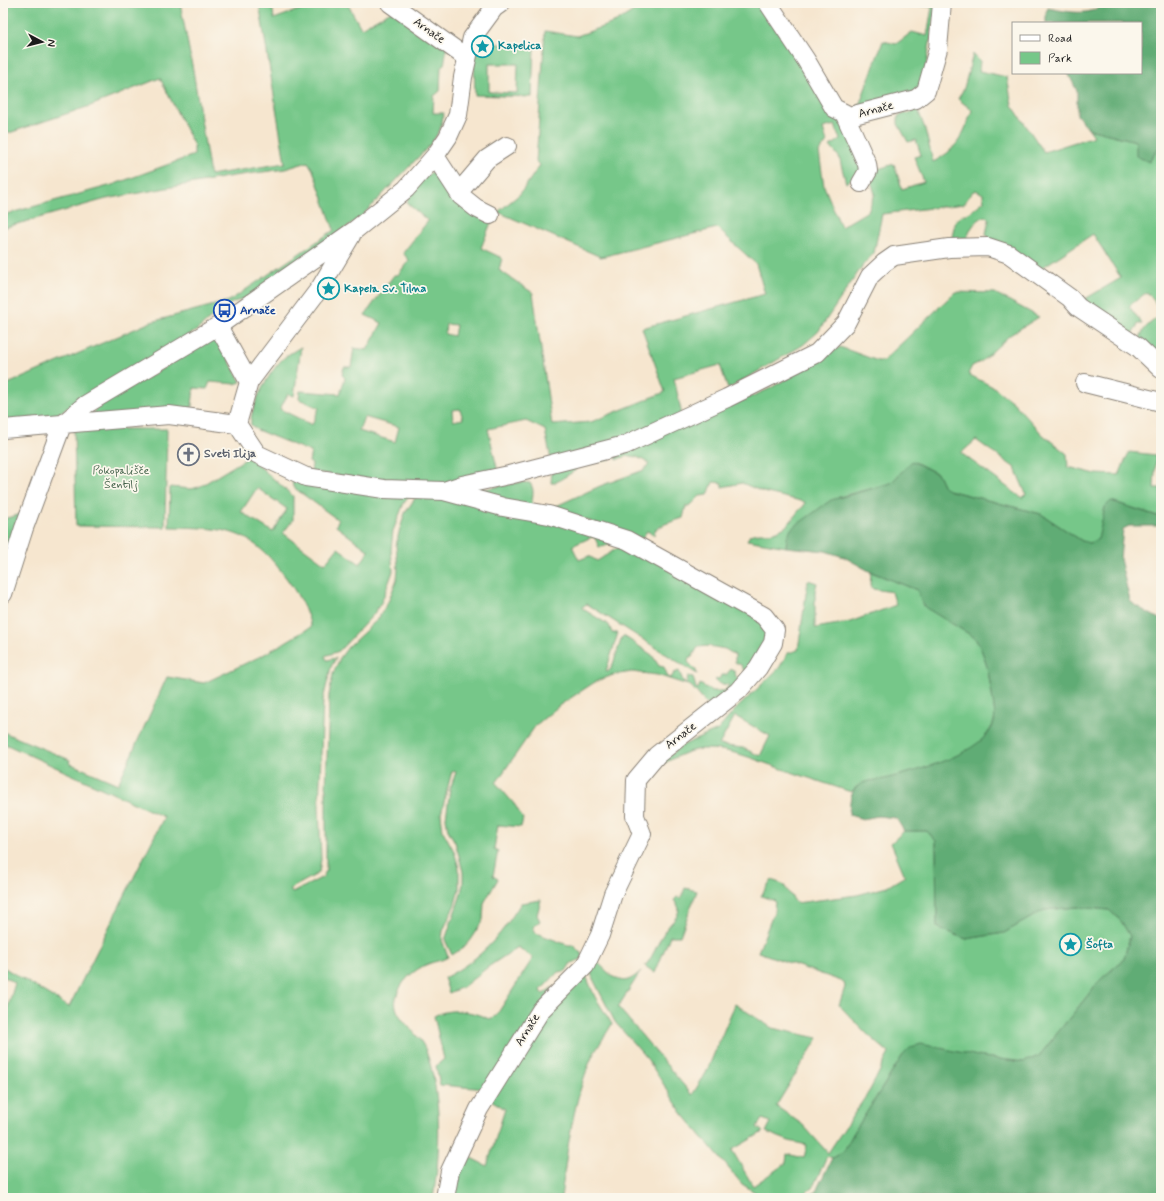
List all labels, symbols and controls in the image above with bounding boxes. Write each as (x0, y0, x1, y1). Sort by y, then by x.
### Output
street label: Arnače (410, 14, 448, 48)
north arrow (22, 22, 62, 62)
legend (1012, 22, 1142, 74)
text: Road (1048, 31, 1072, 47)
place icon: Kapelica (469, 33, 495, 59)
place label: Kapelica (498, 38, 541, 54)
text: N (44, 39, 58, 48)
text: Park (1048, 51, 1072, 67)
street label: Arnače (857, 98, 895, 122)
place icon: Kapela Sv. Tilna (316, 276, 342, 302)
place label: Kapela Sv. Tilna (344, 281, 427, 297)
bus stop icon: Arnače (212, 298, 238, 324)
place label: Arnače (240, 303, 276, 319)
church icon: Sveti Ilija (175, 441, 201, 467)
place label: Sveti Ilija (204, 446, 256, 462)
park label: Pokopališče Šentilj (93, 463, 150, 493)
street label: Arnače (662, 719, 700, 753)
place icon: Šofta (1058, 932, 1084, 958)
place label: Šofta (1086, 937, 1113, 953)
street label: Arnače (512, 1011, 544, 1049)

